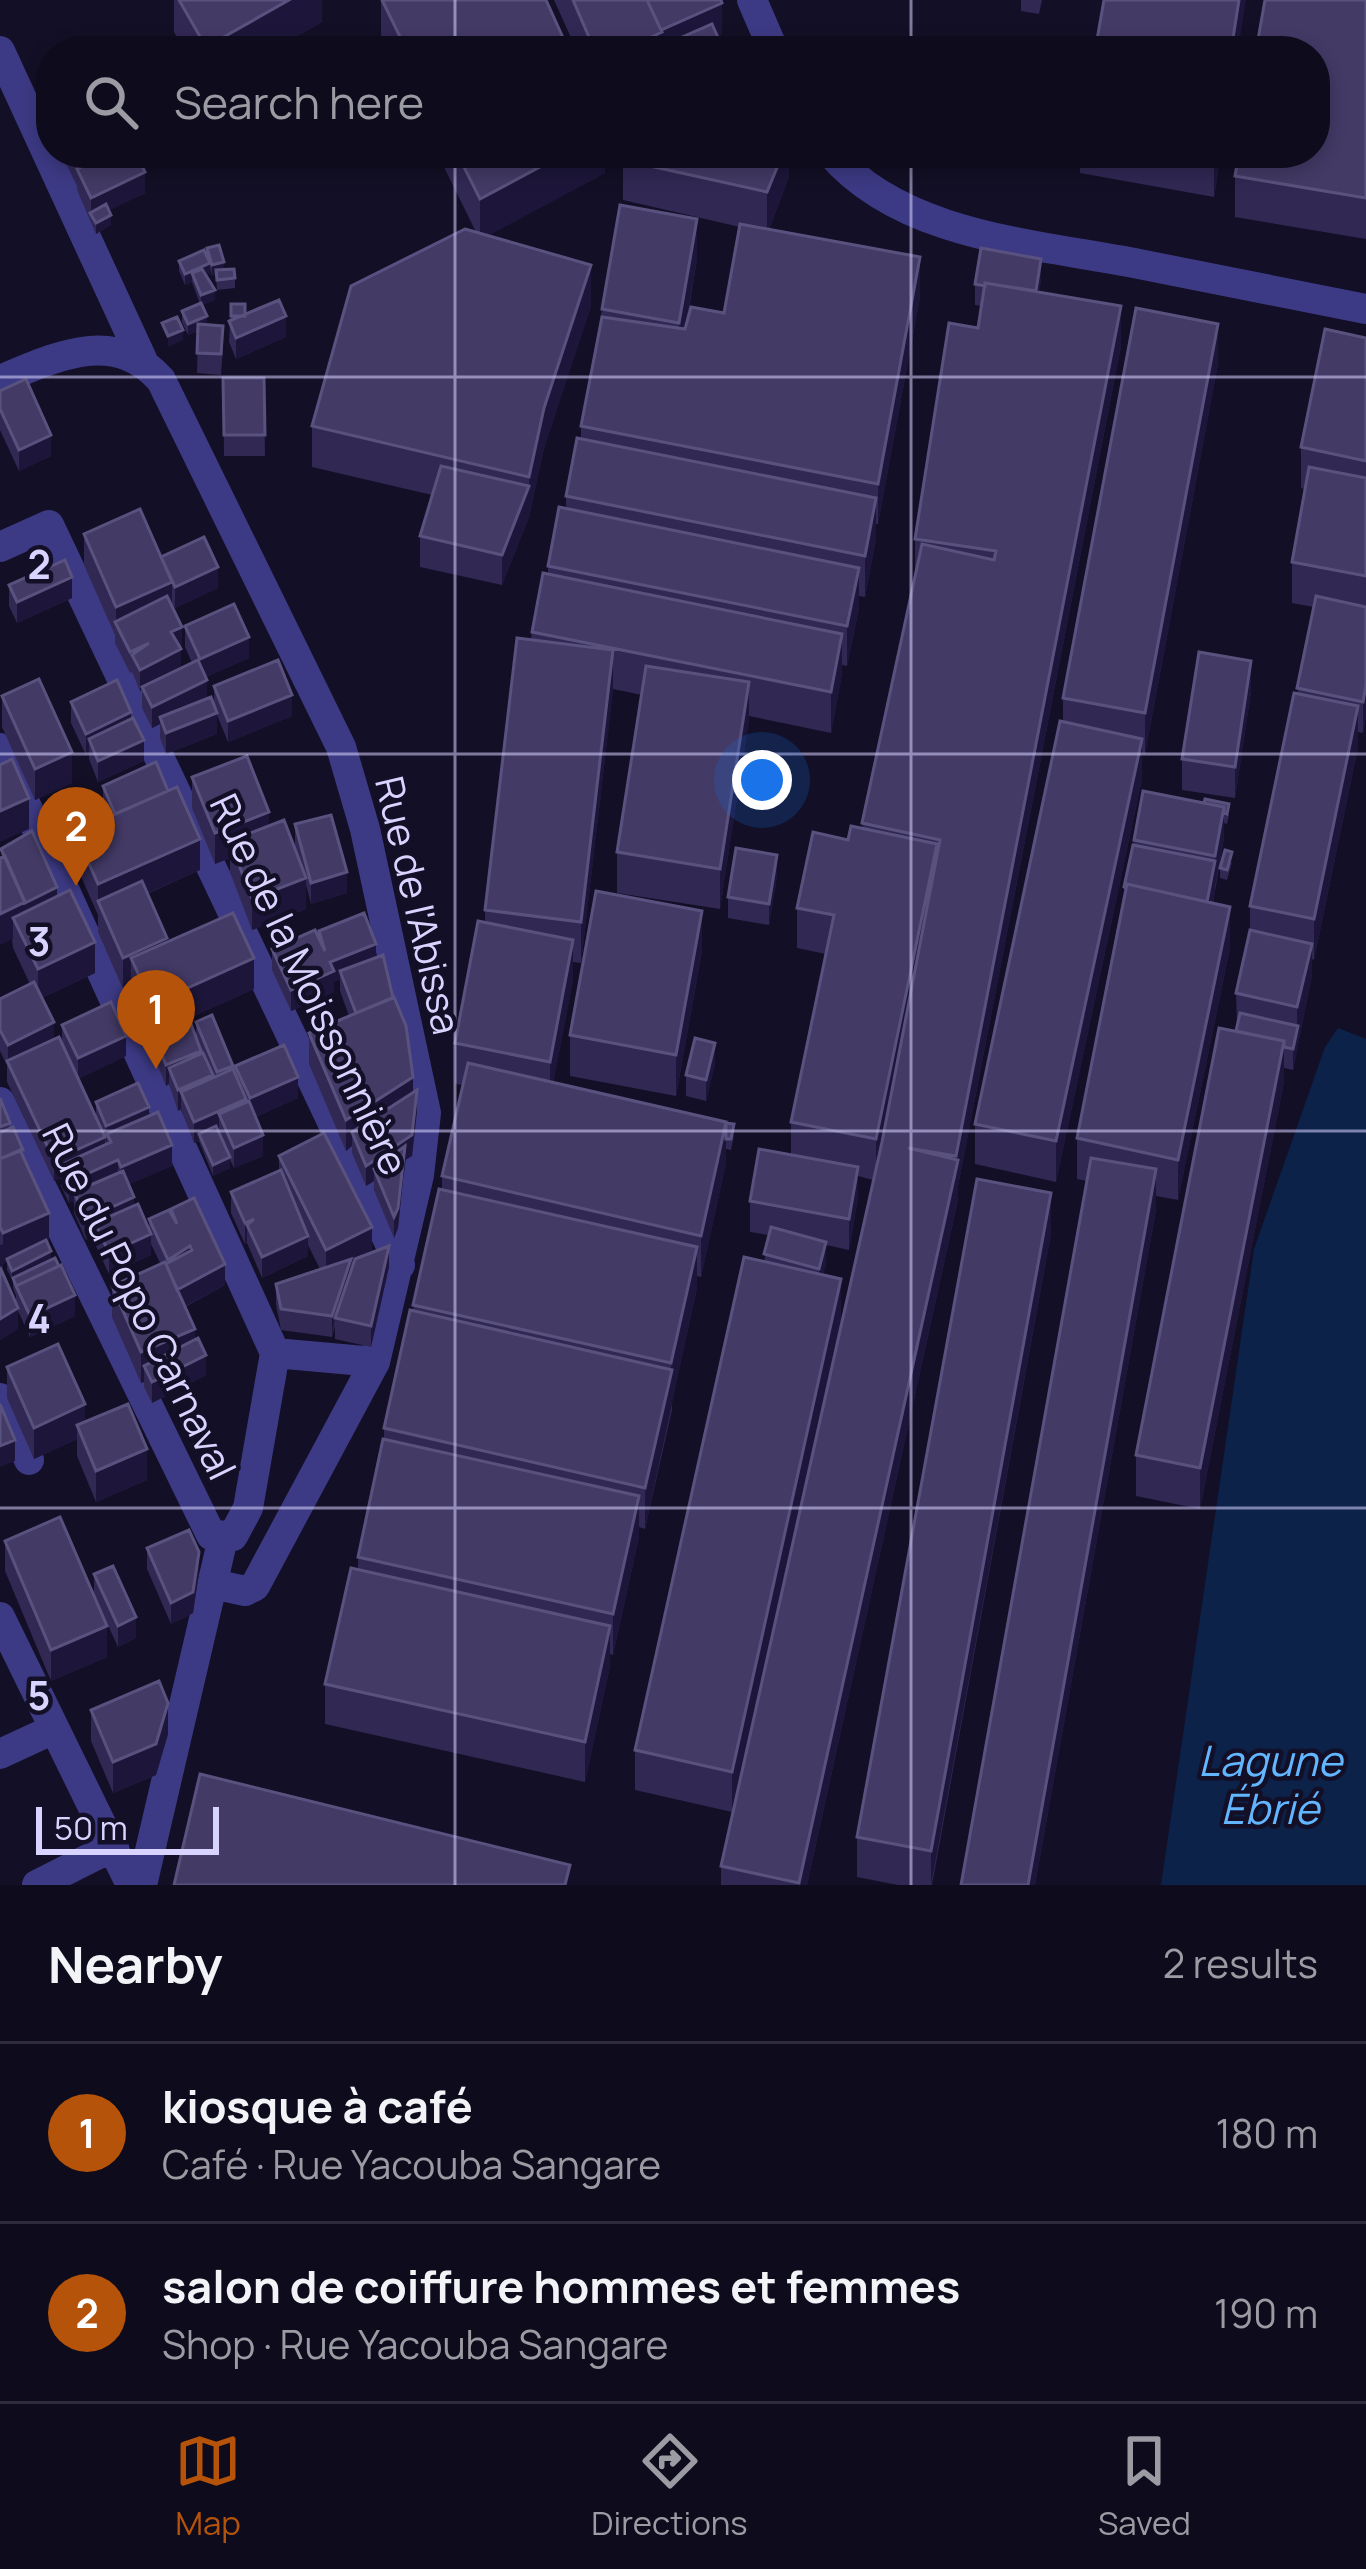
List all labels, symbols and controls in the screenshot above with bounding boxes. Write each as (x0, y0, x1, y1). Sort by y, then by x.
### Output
search box (36, 36, 1330, 168)
icon: search (78, 69, 144, 135)
text: Search here (174, 71, 424, 133)
text: 2 (27, 537, 51, 591)
your location (732, 750, 792, 810)
street label: Rue de l'Abissa (363, 771, 475, 1039)
street label: Rue de la Moissonnière (198, 785, 422, 1183)
pin: 2 (37, 787, 115, 886)
text: 3 (28, 914, 50, 968)
pin: 1 (117, 970, 195, 1069)
street label: Rue du Popo Carnaval (30, 1114, 250, 1488)
text: 4 (27, 1291, 51, 1345)
text: 5 (28, 1668, 50, 1722)
water label: Lagune Ébrié (1198, 1731, 1344, 1837)
scale bar (36, 1801, 219, 1854)
text: 50 m (54, 1805, 128, 1850)
text: Nearby (48, 1929, 223, 1998)
text: 2 results (1163, 1936, 1318, 1990)
text: kiosque à café (162, 2075, 473, 2137)
text: 1 (78, 2106, 96, 2160)
text: 180 m (1215, 2106, 1318, 2160)
text: Café · Rue Yacouba Sangare (162, 2137, 661, 2191)
text: salon de coiffure hommes et femmes (162, 2255, 960, 2317)
text: 2 (75, 2286, 99, 2340)
text: 190 m (1214, 2286, 1318, 2340)
text: Shop · Rue Yacouba Sangare (162, 2317, 668, 2371)
tab: Map (175, 2428, 241, 2545)
tab: Directions (591, 2428, 748, 2545)
tab: Saved (1098, 2428, 1191, 2545)

